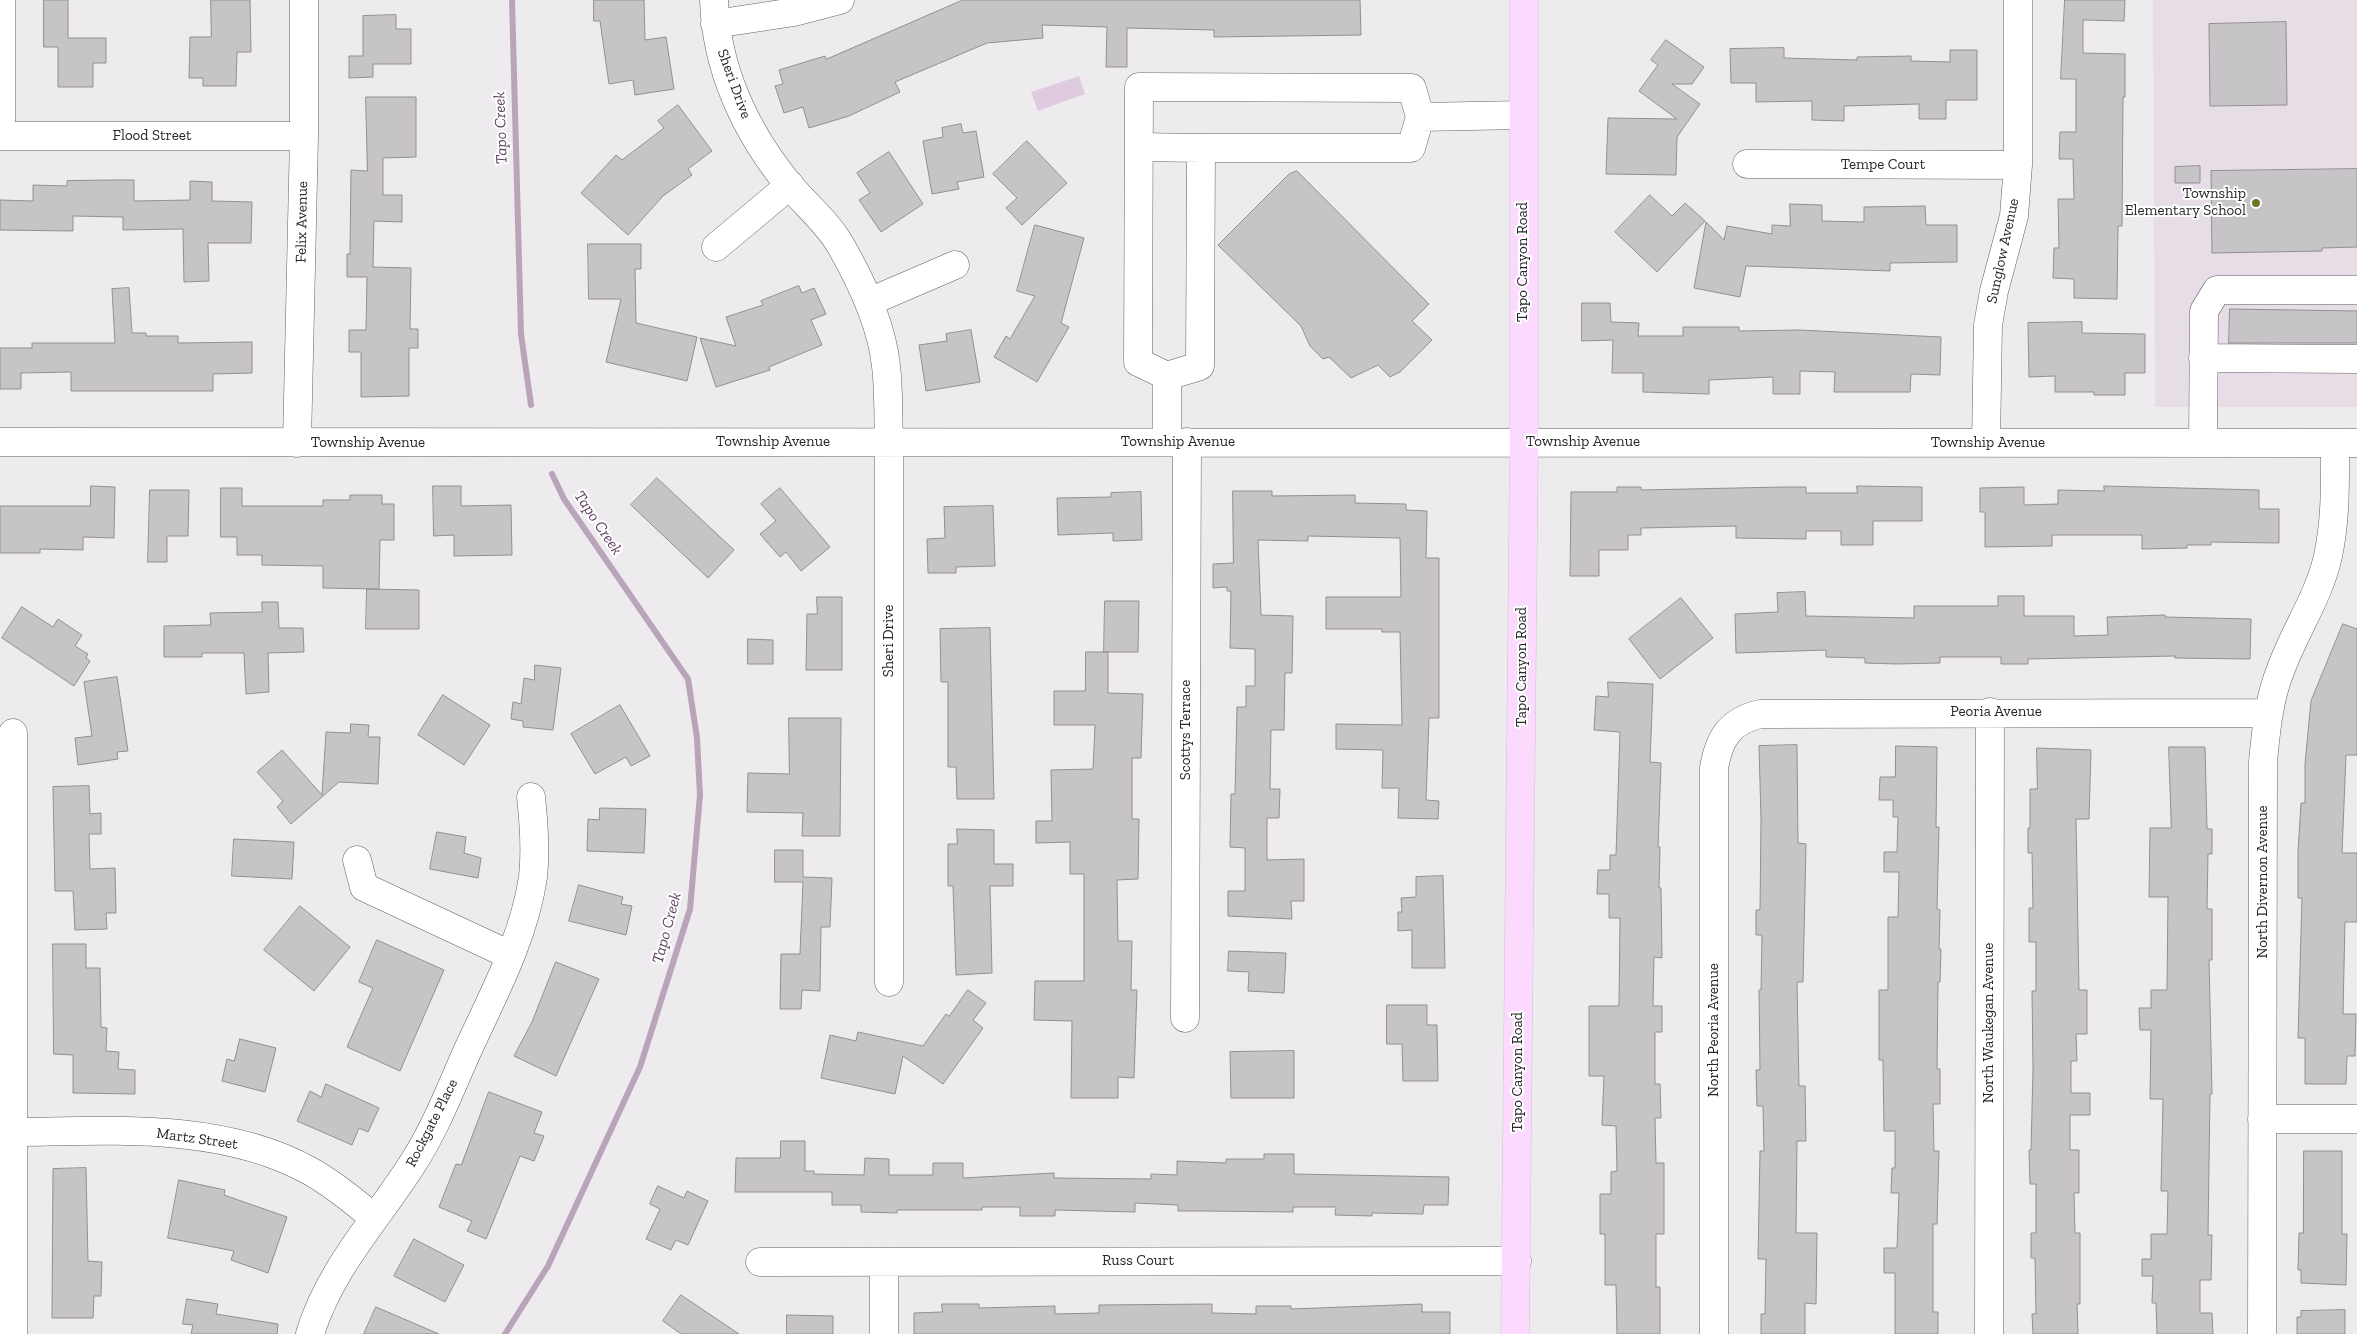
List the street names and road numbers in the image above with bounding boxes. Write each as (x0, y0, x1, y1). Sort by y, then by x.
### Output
street label: Sheri Drive (713, 47, 755, 121)
street label: Flood Street (113, 127, 191, 145)
street label: Tempe Court (1841, 156, 1925, 174)
street label: Felix Avenue (292, 181, 312, 263)
street label: Sunglow Avenue (1983, 197, 2023, 305)
street label: Tapo Canyon Road (1514, 202, 1532, 322)
street label: Township Avenue (716, 433, 830, 451)
street label: Township Avenue (1121, 433, 1235, 451)
street label: Township Avenue (1526, 433, 1640, 451)
street label: Township Avenue (311, 434, 425, 452)
street label: Township Avenue (1931, 434, 2045, 452)
street label: Sheri Drive (880, 605, 898, 677)
street label: Tapo Canyon Road (1513, 607, 1531, 727)
street label: Scottys Terrace (1177, 680, 1195, 780)
street label: Peoria Avenue (1950, 703, 2042, 721)
street label: North Divernon Avenue (2254, 805, 2272, 959)
street label: North Waukegan Avenue (1980, 943, 1998, 1103)
street label: North Peoria Avenue (1705, 963, 1723, 1097)
street label: Tapo Canyon Road (1509, 1012, 1527, 1132)
street label: Rockgate Place (402, 1076, 462, 1170)
street label: Martz Street (155, 1124, 239, 1154)
street label: Russ Court (1102, 1252, 1174, 1270)

